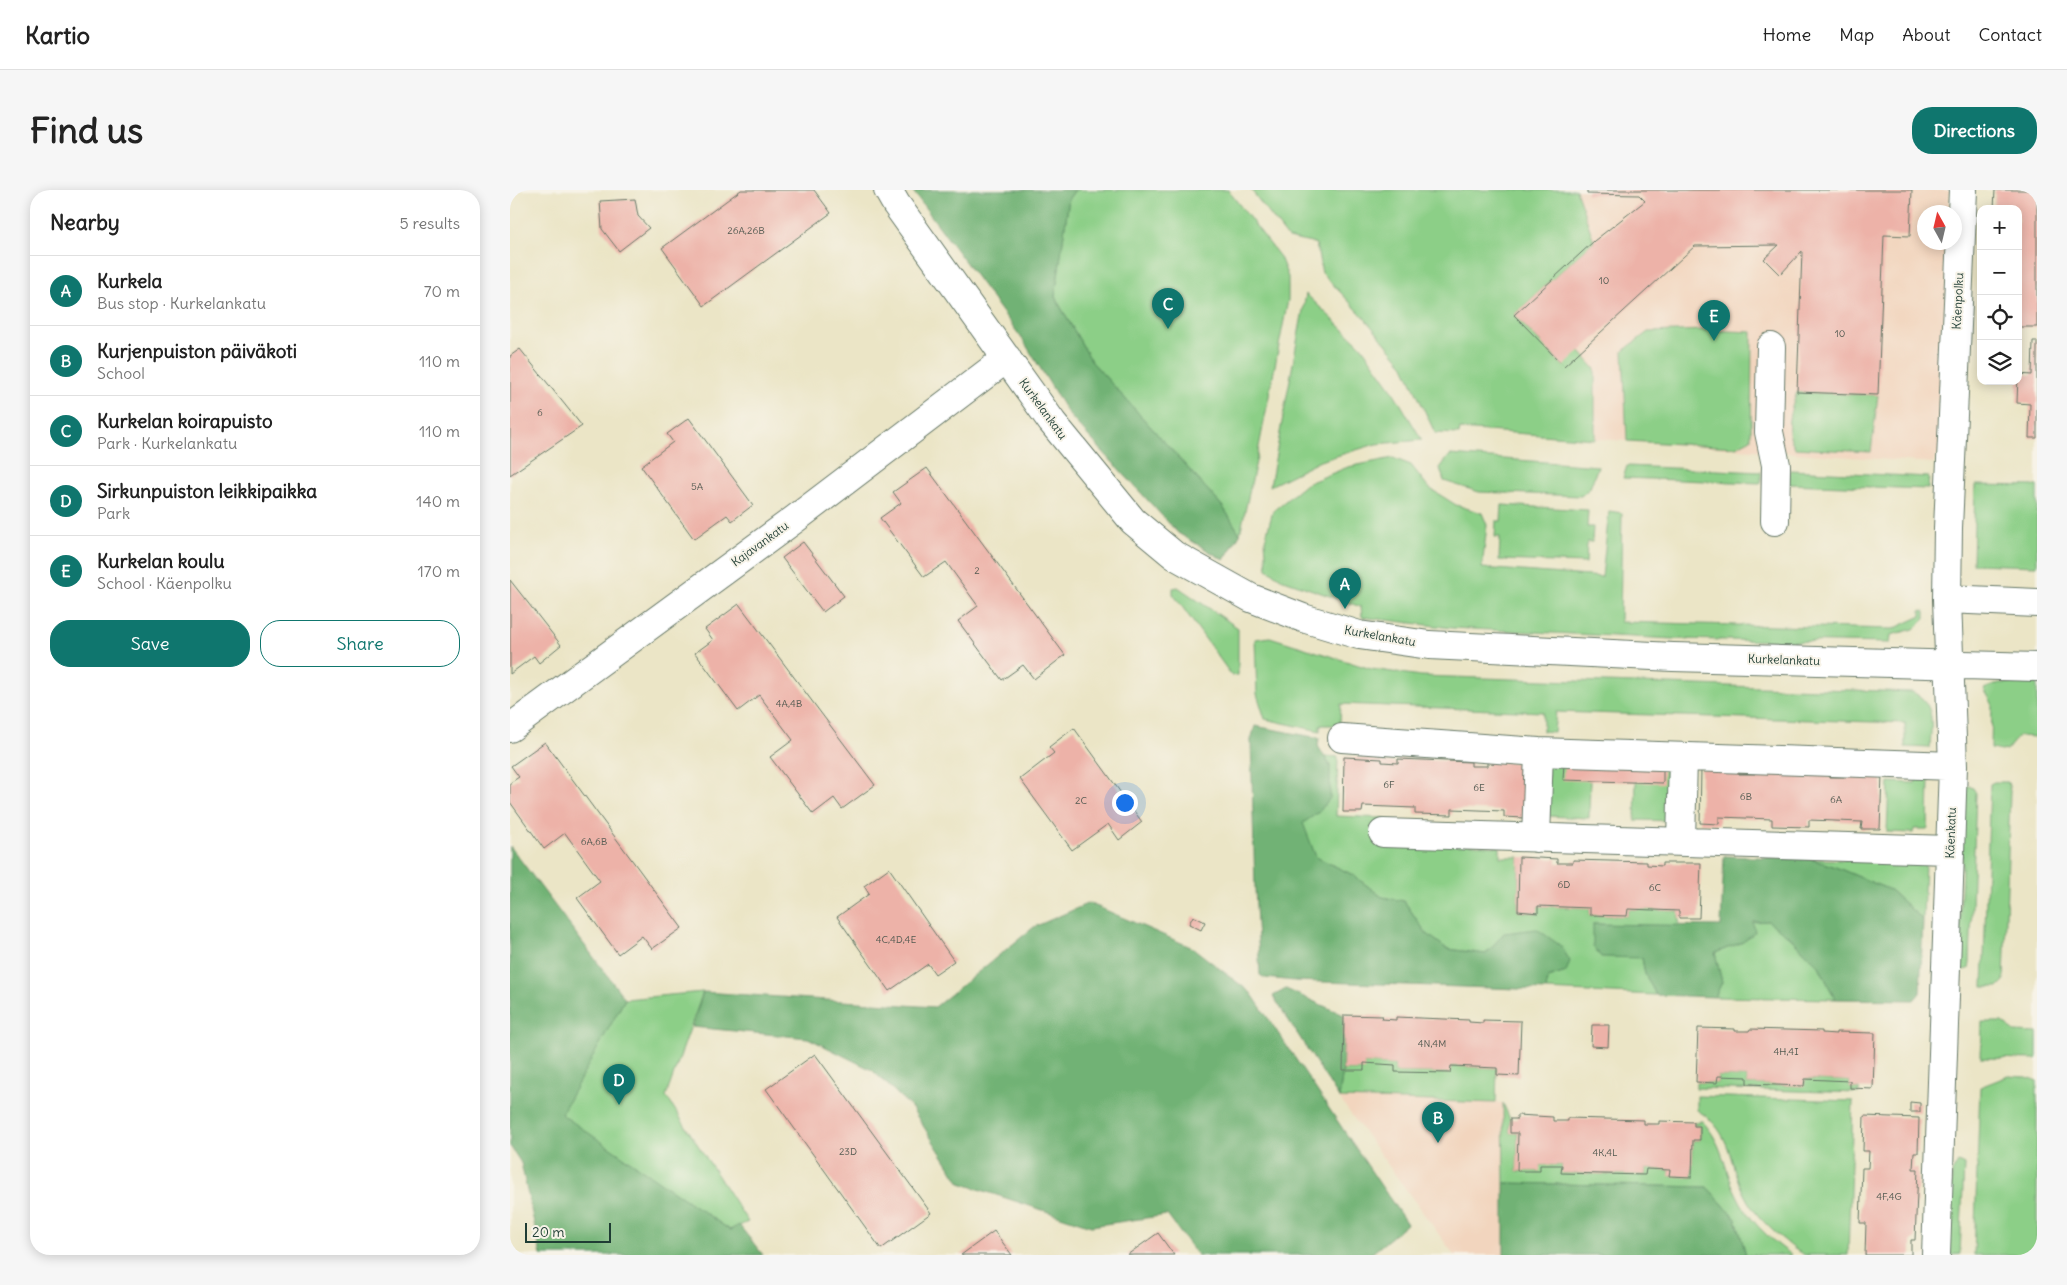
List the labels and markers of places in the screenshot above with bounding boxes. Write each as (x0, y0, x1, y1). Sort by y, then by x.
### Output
pin: C (1152, 288, 1184, 329)
pin: E (1698, 300, 1730, 341)
pin: A (1329, 568, 1361, 609)
pin: D (603, 1064, 635, 1105)
pin: B (1422, 1102, 1454, 1143)

